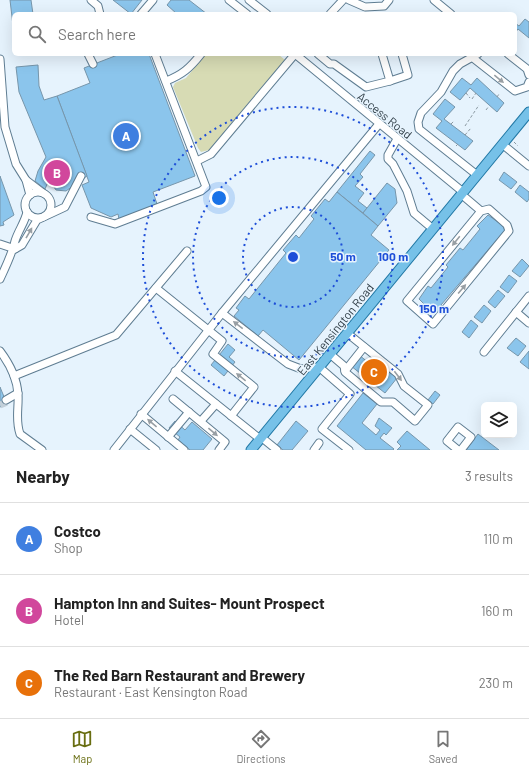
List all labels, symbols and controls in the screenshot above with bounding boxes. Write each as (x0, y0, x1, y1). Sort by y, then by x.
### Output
search box (12, 12, 517, 56)
icon: search (26, 23, 48, 45)
text: Search here (58, 25, 136, 43)
one-way arrow (493, 74, 504, 83)
street label: Access Road (355, 89, 415, 141)
pin: A (113, 121, 139, 151)
pin: B (44, 158, 70, 188)
your location (209, 188, 229, 208)
one-way arrow (26, 227, 33, 239)
one-way arrow (452, 235, 460, 246)
text: 50 m (330, 249, 356, 263)
text: 100 m (378, 249, 408, 263)
centre of rings (286, 250, 300, 264)
street label: East Kensington Road (294, 280, 376, 378)
one-way arrow (458, 284, 467, 294)
text: 150 m (419, 301, 449, 315)
one-way arrow (232, 321, 243, 329)
pin: C (361, 357, 387, 387)
one-way arrow (394, 370, 402, 381)
one-way arrow (236, 372, 247, 381)
map controls (481, 402, 517, 438)
button: layers (481, 402, 517, 438)
one-way arrow (146, 418, 157, 427)
one-way arrow (208, 427, 219, 436)
text: Nearby (16, 466, 70, 486)
text: 3 results (465, 468, 513, 484)
text: Costco (54, 522, 101, 540)
text: A (25, 531, 33, 547)
text: 110 m (483, 531, 513, 547)
text: Shop (54, 540, 83, 556)
text: Hampton Inn and Suites- Mount Prospect (54, 594, 325, 612)
text: B (25, 603, 33, 619)
text: 160 m (481, 603, 513, 619)
text: Hotel (54, 612, 84, 628)
text: The Red Barn Restaurant and Brewery (54, 666, 305, 684)
text: C (25, 675, 33, 691)
text: 230 m (479, 675, 513, 691)
text: Restaurant · East Kensington Road (54, 684, 248, 700)
tab: Map (71, 728, 93, 765)
tab: Directions (236, 728, 286, 765)
tab: Saved (429, 728, 458, 765)

